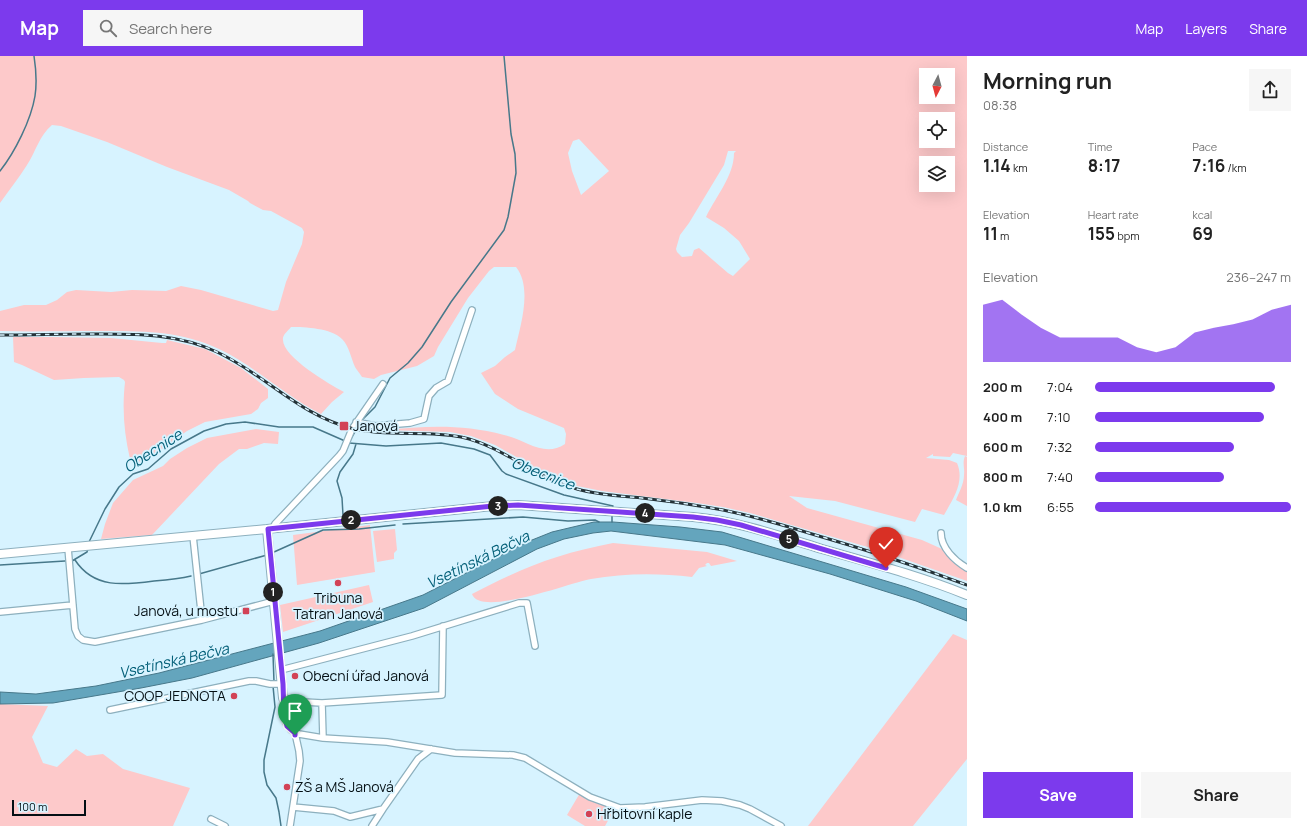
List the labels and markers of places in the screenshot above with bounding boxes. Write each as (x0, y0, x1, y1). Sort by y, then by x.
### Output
place label: Janová (353, 416, 398, 435)
marker: Janová (338, 420, 350, 432)
pin: 3 (488, 496, 508, 516)
pin: 4 (635, 503, 655, 523)
pin: 2 (341, 510, 361, 530)
pin (869, 527, 903, 568)
pin: 5 (779, 529, 799, 549)
marker: Tribuna Tatran Janová (333, 578, 343, 588)
pin: 1 (263, 582, 283, 602)
place label: Tribuna Tatran Janová (293, 588, 383, 623)
place label: Janová, u mostu (134, 601, 238, 620)
marker: Janová, u mostu (241, 606, 251, 616)
place label: Obecní úřad Janová (303, 666, 429, 685)
marker: Obecní úřad Janová (290, 671, 300, 681)
place label: COOP JEDNOTA (124, 686, 226, 705)
marker: COOP JEDNOTA (229, 691, 239, 701)
pin (278, 694, 312, 735)
place label: ZŠ a MŠ Janová (295, 777, 394, 796)
marker: ZŠ a MŠ Janová (282, 782, 292, 792)
place label: Hřbitovní kaple (597, 804, 692, 823)
marker: Hřbitovní kaple (584, 809, 594, 819)

